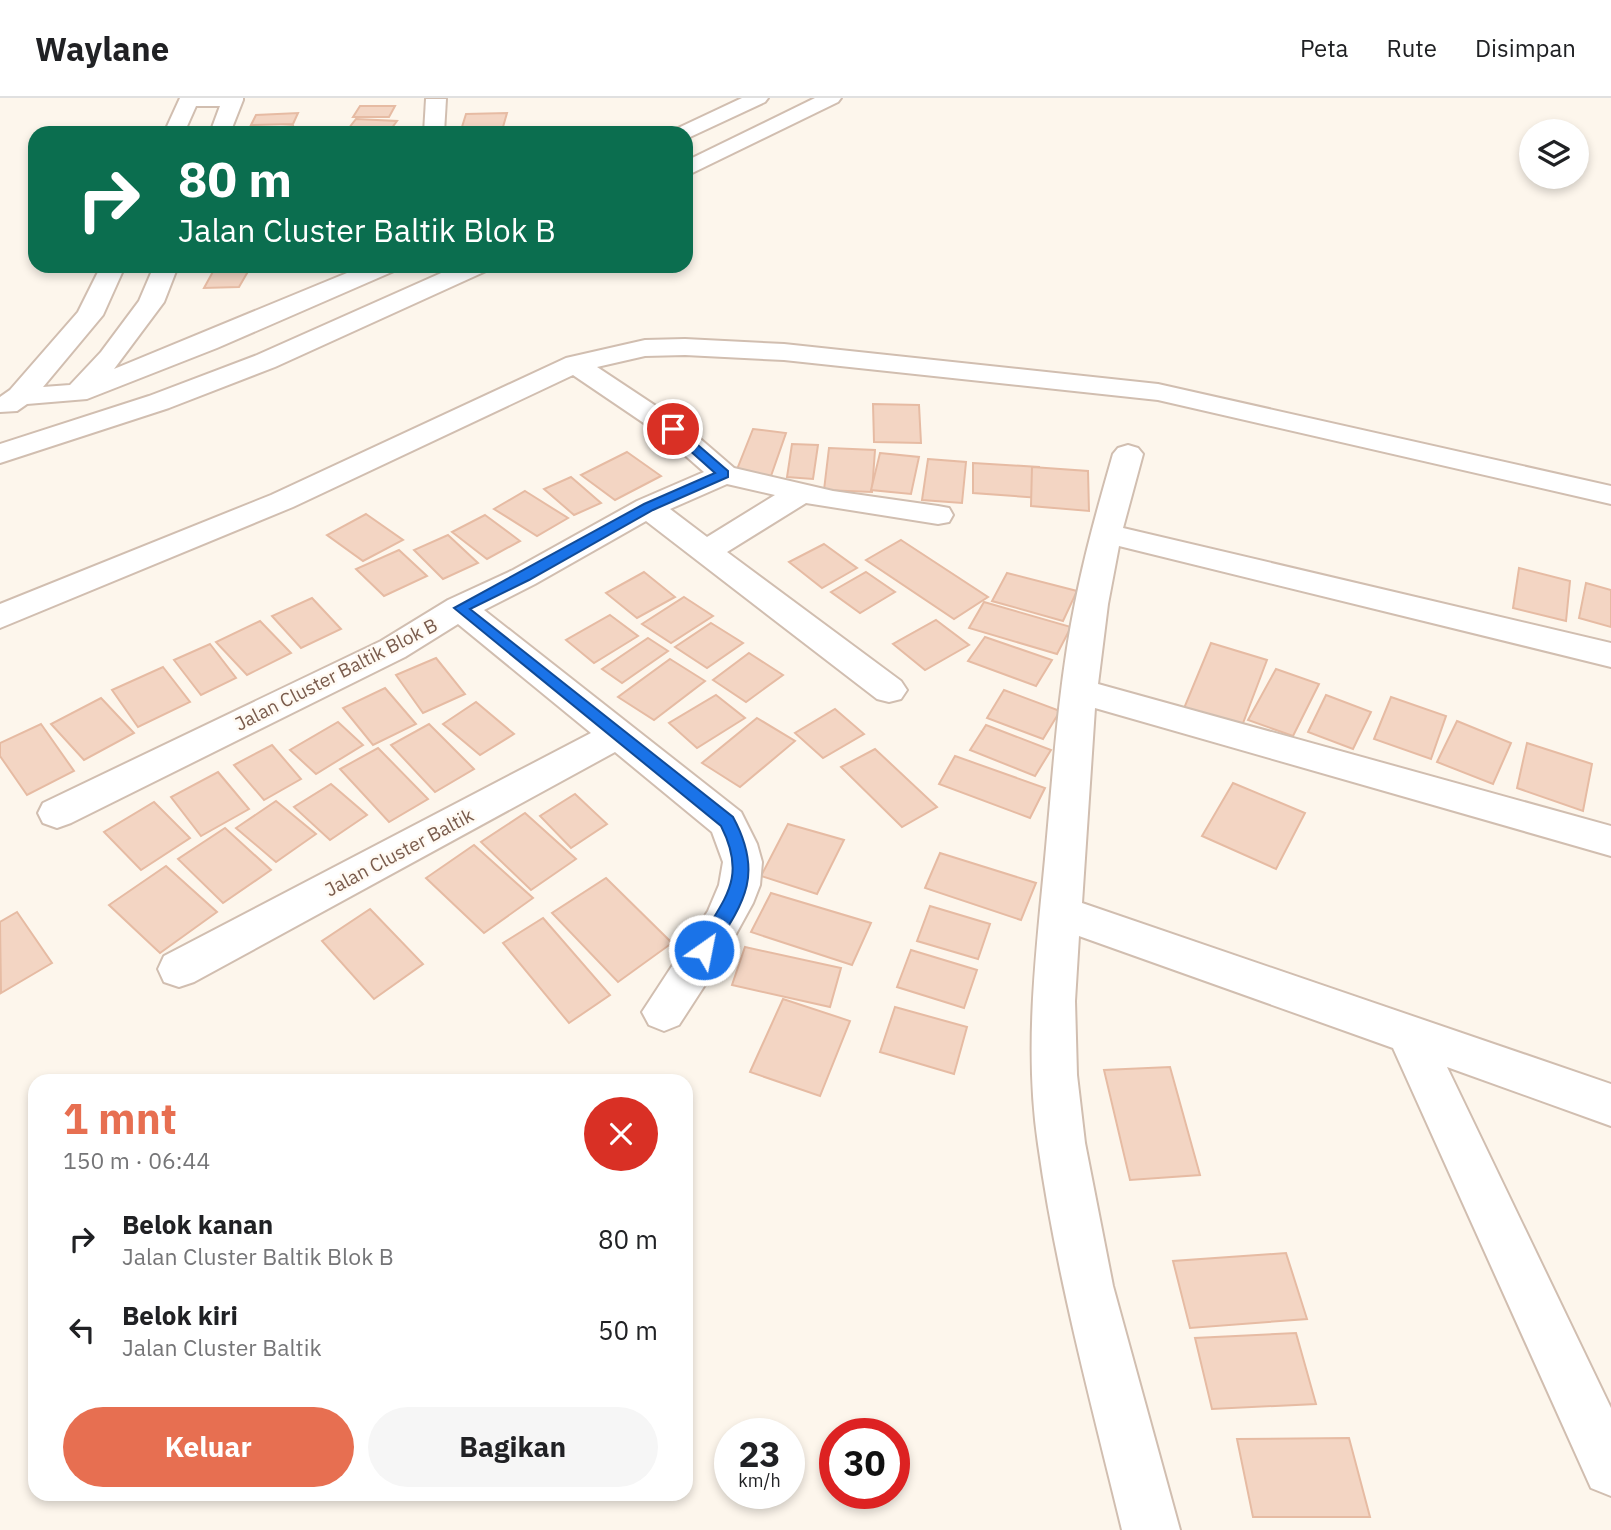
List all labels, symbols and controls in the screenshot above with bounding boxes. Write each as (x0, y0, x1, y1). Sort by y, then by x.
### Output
text: Waylane (35, 27, 169, 70)
text: Peta (1300, 32, 1348, 64)
text: Rute (1386, 32, 1437, 64)
text: Disimpan (1475, 32, 1576, 64)
map controls (1519, 119, 1589, 189)
button: layers (1519, 119, 1589, 189)
text: 80 m (178, 147, 292, 210)
icon: right (63, 154, 154, 245)
text: Jalan Cluster Baltik Blok B (178, 209, 556, 251)
pin (643, 399, 703, 459)
icon: arrive (654, 410, 692, 448)
street label: Jalan Cluster Baltik Blok B (231, 612, 441, 736)
street label: Jalan Cluster Baltik (321, 803, 477, 901)
position arrow (667, 913, 741, 987)
text: 1 mnt (63, 1091, 177, 1146)
button: close (584, 1097, 658, 1171)
text: 150 m · 06:44 (63, 1145, 210, 1175)
text: Belok kanan (122, 1207, 273, 1241)
icon: right (63, 1220, 101, 1258)
text: 80 m (598, 1222, 658, 1256)
text: Jalan Cluster Baltik Blok B (122, 1241, 394, 1271)
text: Belok kiri (122, 1298, 238, 1332)
icon: left (63, 1311, 101, 1349)
text: 50 m (598, 1313, 658, 1347)
text: Jalan Cluster Baltik (122, 1332, 322, 1362)
button: Keluar (63, 1407, 354, 1487)
button: Bagikan (368, 1407, 658, 1487)
speed limit sign: 30 (819, 1418, 910, 1509)
text: 23 (738, 1431, 781, 1477)
text: km/h (738, 1469, 781, 1492)

